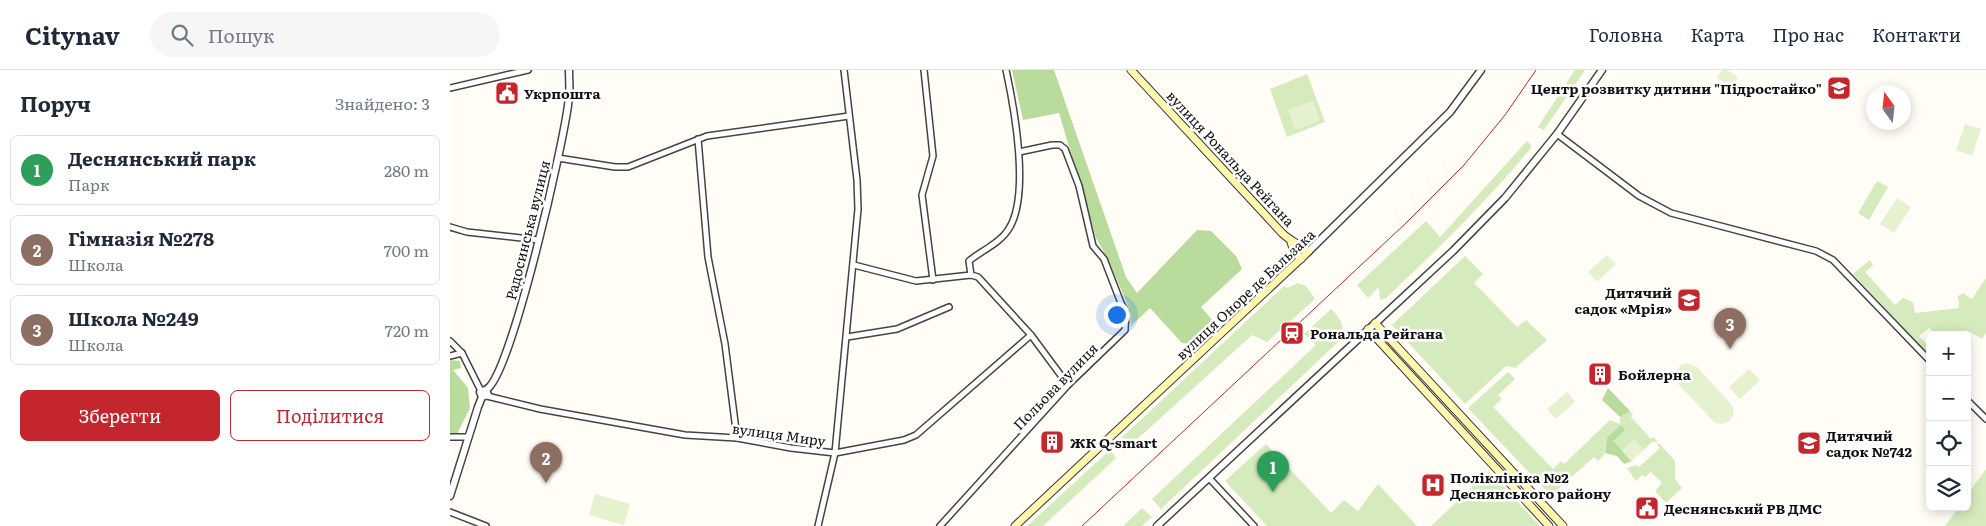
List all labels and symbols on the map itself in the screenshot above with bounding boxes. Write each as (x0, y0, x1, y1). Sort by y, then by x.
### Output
school or university icon: Центр розвитку дитини "Підростайко" (1826, 75, 1852, 101)
place label: Центр розвитку дитини "Підростайко" (1531, 78, 1822, 98)
public building icon: Укрпошта (494, 80, 520, 106)
place label: Укрпошта (524, 83, 601, 103)
north arrow (1866, 85, 1911, 130)
street label: вулиця Рональда Рейгана (1162, 86, 1300, 231)
street label: Радосинська вулиця (500, 158, 554, 302)
street label: вулиця Оноре де Бальзака (1171, 224, 1319, 364)
place label: Дитячий садок «Мрія» (1575, 282, 1672, 318)
school or university icon: Дитячий садок «Мрія» (1676, 287, 1702, 313)
your location (1104, 302, 1130, 328)
pin: 3 (1714, 308, 1746, 349)
station icon: Рональда Рейгана (1279, 320, 1305, 346)
place label: Рональда Рейгана (1310, 323, 1444, 343)
street label: Польова вулиця (1008, 338, 1102, 434)
building icon: Бойлерна (1587, 361, 1613, 387)
place label: Бойлерна (1618, 364, 1692, 384)
street label: вулиця Миру (731, 418, 828, 451)
place label: Дитячий садок №742 (1826, 425, 1913, 461)
building icon: ЖК Q-smart (1039, 429, 1065, 455)
school or university icon: Дитячий садок №742 (1796, 430, 1822, 456)
place label: ЖК Q-smart (1070, 432, 1158, 452)
pin: 2 (530, 442, 562, 483)
pin: 1 (1257, 451, 1289, 492)
place label: Поліклініка №2 Деснянського району (1450, 467, 1612, 503)
hospital icon: Поліклініка №2 Деснянського району (1420, 472, 1446, 498)
public building icon: Деснянський РВ ДМС (1634, 495, 1660, 521)
place label: Деснянський РВ ДМС (1664, 498, 1822, 518)

